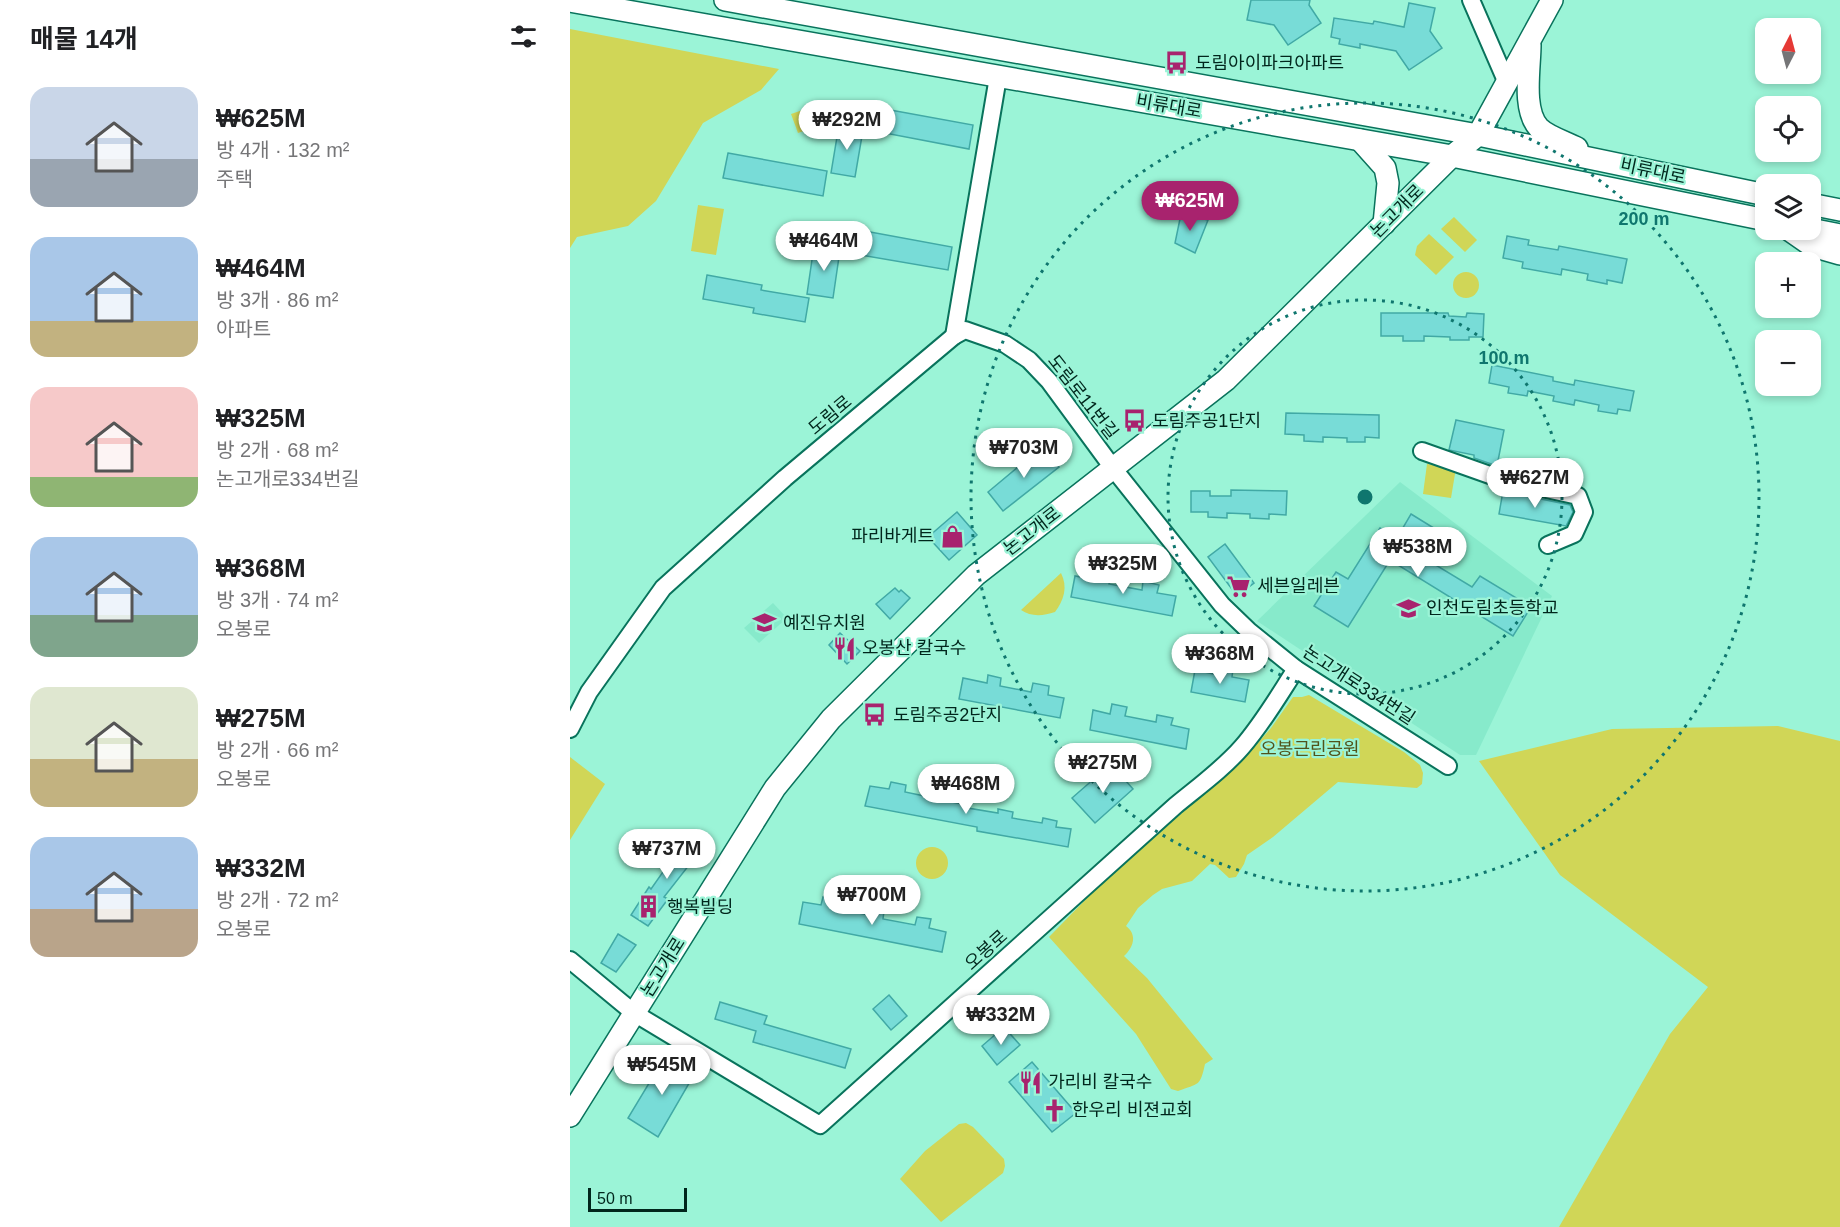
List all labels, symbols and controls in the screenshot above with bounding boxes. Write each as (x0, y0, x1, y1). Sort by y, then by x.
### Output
north arrow (1755, 18, 1821, 84)
map controls (1755, 18, 1821, 396)
icon: filters (507, 20, 540, 53)
text: 매물 14개 (30, 24, 138, 54)
bus stop icon: 도림아이파크아파트 (1164, 50, 1190, 76)
place label: 도림아이파크아파트 (1195, 53, 1344, 73)
street label: 비류대로 (1135, 90, 1203, 122)
button: locate (1755, 96, 1821, 162)
pin: ₩292M (805, 100, 889, 151)
text: ₩625M (216, 103, 306, 133)
text: ₩292M (813, 108, 881, 130)
icon: home (78, 111, 150, 183)
text: 방 4개 · 132 m² (216, 139, 350, 161)
street label: 비류대로 (1619, 154, 1687, 188)
text: 주택 (216, 168, 253, 190)
button: layers (1755, 174, 1821, 240)
pin: ₩625M (1148, 181, 1232, 232)
street label: 논고개로 (1367, 181, 1427, 241)
text: ₩625M (1156, 189, 1224, 211)
text: 200 m (1618, 209, 1670, 229)
pin: ₩464M (782, 221, 866, 272)
text: ₩464M (790, 229, 858, 251)
button: + (1755, 252, 1821, 318)
text: ₩464M (216, 253, 306, 283)
icon: home (78, 261, 150, 333)
text: 방 3개 · 86 m² (216, 289, 338, 311)
text: 아파트 (216, 318, 271, 340)
button: − (1755, 330, 1821, 396)
text: 100 m (1478, 348, 1530, 368)
street label: 도림로11번길 (1044, 351, 1122, 443)
street label: 도림로 (805, 391, 855, 439)
text: ₩325M (216, 403, 306, 433)
bus stop icon: 도림주공1단지 (1121, 408, 1147, 434)
icon: home (78, 411, 150, 483)
place label: 도림주공1단지 (1152, 411, 1261, 431)
pin: ₩703M (982, 428, 1066, 479)
text: ₩703M (990, 436, 1058, 458)
text: 방 2개 · 68 m² (216, 439, 338, 461)
pin: ₩627M (1493, 458, 1577, 509)
text: ₩627M (1501, 466, 1569, 488)
text: 논고개로334번길 (216, 468, 360, 490)
centre of rings (1355, 487, 1375, 507)
street label: 논고개로 (1000, 503, 1064, 559)
shop icon: 파리바게트 (939, 523, 965, 549)
place label: 파리바게트 (851, 526, 934, 546)
pin: ₩538M (1376, 527, 1460, 578)
text: ₩538M (1384, 535, 1452, 557)
pin: ₩325M (1081, 544, 1165, 595)
text: ₩325M (1089, 552, 1157, 574)
text: ₩368M (216, 553, 306, 583)
icon: home (78, 561, 150, 633)
supermarket icon: 세븐일레븐 (1226, 573, 1252, 599)
place label: 세븐일레븐 (1257, 576, 1340, 596)
text: 방 3개 · 74 m² (216, 589, 338, 611)
school or university icon: 인천도림초등학교 (1395, 595, 1421, 621)
place label: 인천도림초등학교 (1426, 598, 1558, 618)
school or university icon: 예진유치원 (752, 610, 778, 636)
place label: 예진유치원 (783, 613, 866, 633)
text: 오봉로 (216, 618, 271, 640)
pin: ₩368M (1178, 634, 1262, 685)
restaurant icon: 오봉산 칼국수 (831, 635, 857, 661)
place label: 오봉산 칼국수 (862, 638, 966, 658)
street label: 논고개로334번길 (1299, 641, 1419, 729)
text: ₩368M (1186, 642, 1254, 664)
bus stop icon: 도림주공2단지 (862, 702, 888, 728)
text: ₩275M (216, 703, 306, 733)
place label: 도림주공2단지 (893, 705, 1002, 725)
icon: home (78, 711, 150, 783)
text: 방 2개 · 66 m² (216, 739, 338, 761)
park label: 오봉근린공원 (1260, 739, 1360, 759)
pin: ₩275M (1061, 743, 1145, 794)
text: ₩275M (1069, 751, 1137, 773)
pin: ₩468M (924, 764, 1008, 815)
text: 오봉로 (216, 768, 271, 790)
text: ₩468M (932, 772, 1000, 794)
pin: ₩737M (625, 829, 709, 880)
text: ₩737M (633, 837, 701, 859)
text: ₩332M (216, 853, 306, 883)
icon: home (78, 861, 150, 933)
pin: ₩700M (830, 875, 914, 926)
text: ₩700M (838, 883, 906, 905)
text: 방 2개 · 72 m² (216, 889, 338, 911)
building icon: 행복빌딩 (636, 894, 662, 920)
place label: 행복빌딩 (667, 897, 733, 917)
text: 오봉로 (216, 918, 271, 940)
street label: 오봉로 (961, 926, 1011, 974)
street label: 논고개로 (637, 934, 689, 1000)
pin: ₩332M (959, 995, 1043, 1046)
text: ₩332M (967, 1003, 1035, 1025)
pin: ₩545M (620, 1045, 704, 1096)
text: ₩545M (628, 1053, 696, 1075)
restaurant icon: 가리비 칼국수 (1017, 1069, 1043, 1095)
place label: 가리비 칼국수 (1048, 1072, 1152, 1092)
church icon: 한우리 비젼교회 (1041, 1097, 1067, 1123)
place label: 한우리 비젼교회 (1072, 1100, 1193, 1120)
scale bar (588, 1185, 687, 1212)
text: 50 m (597, 1190, 633, 1207)

